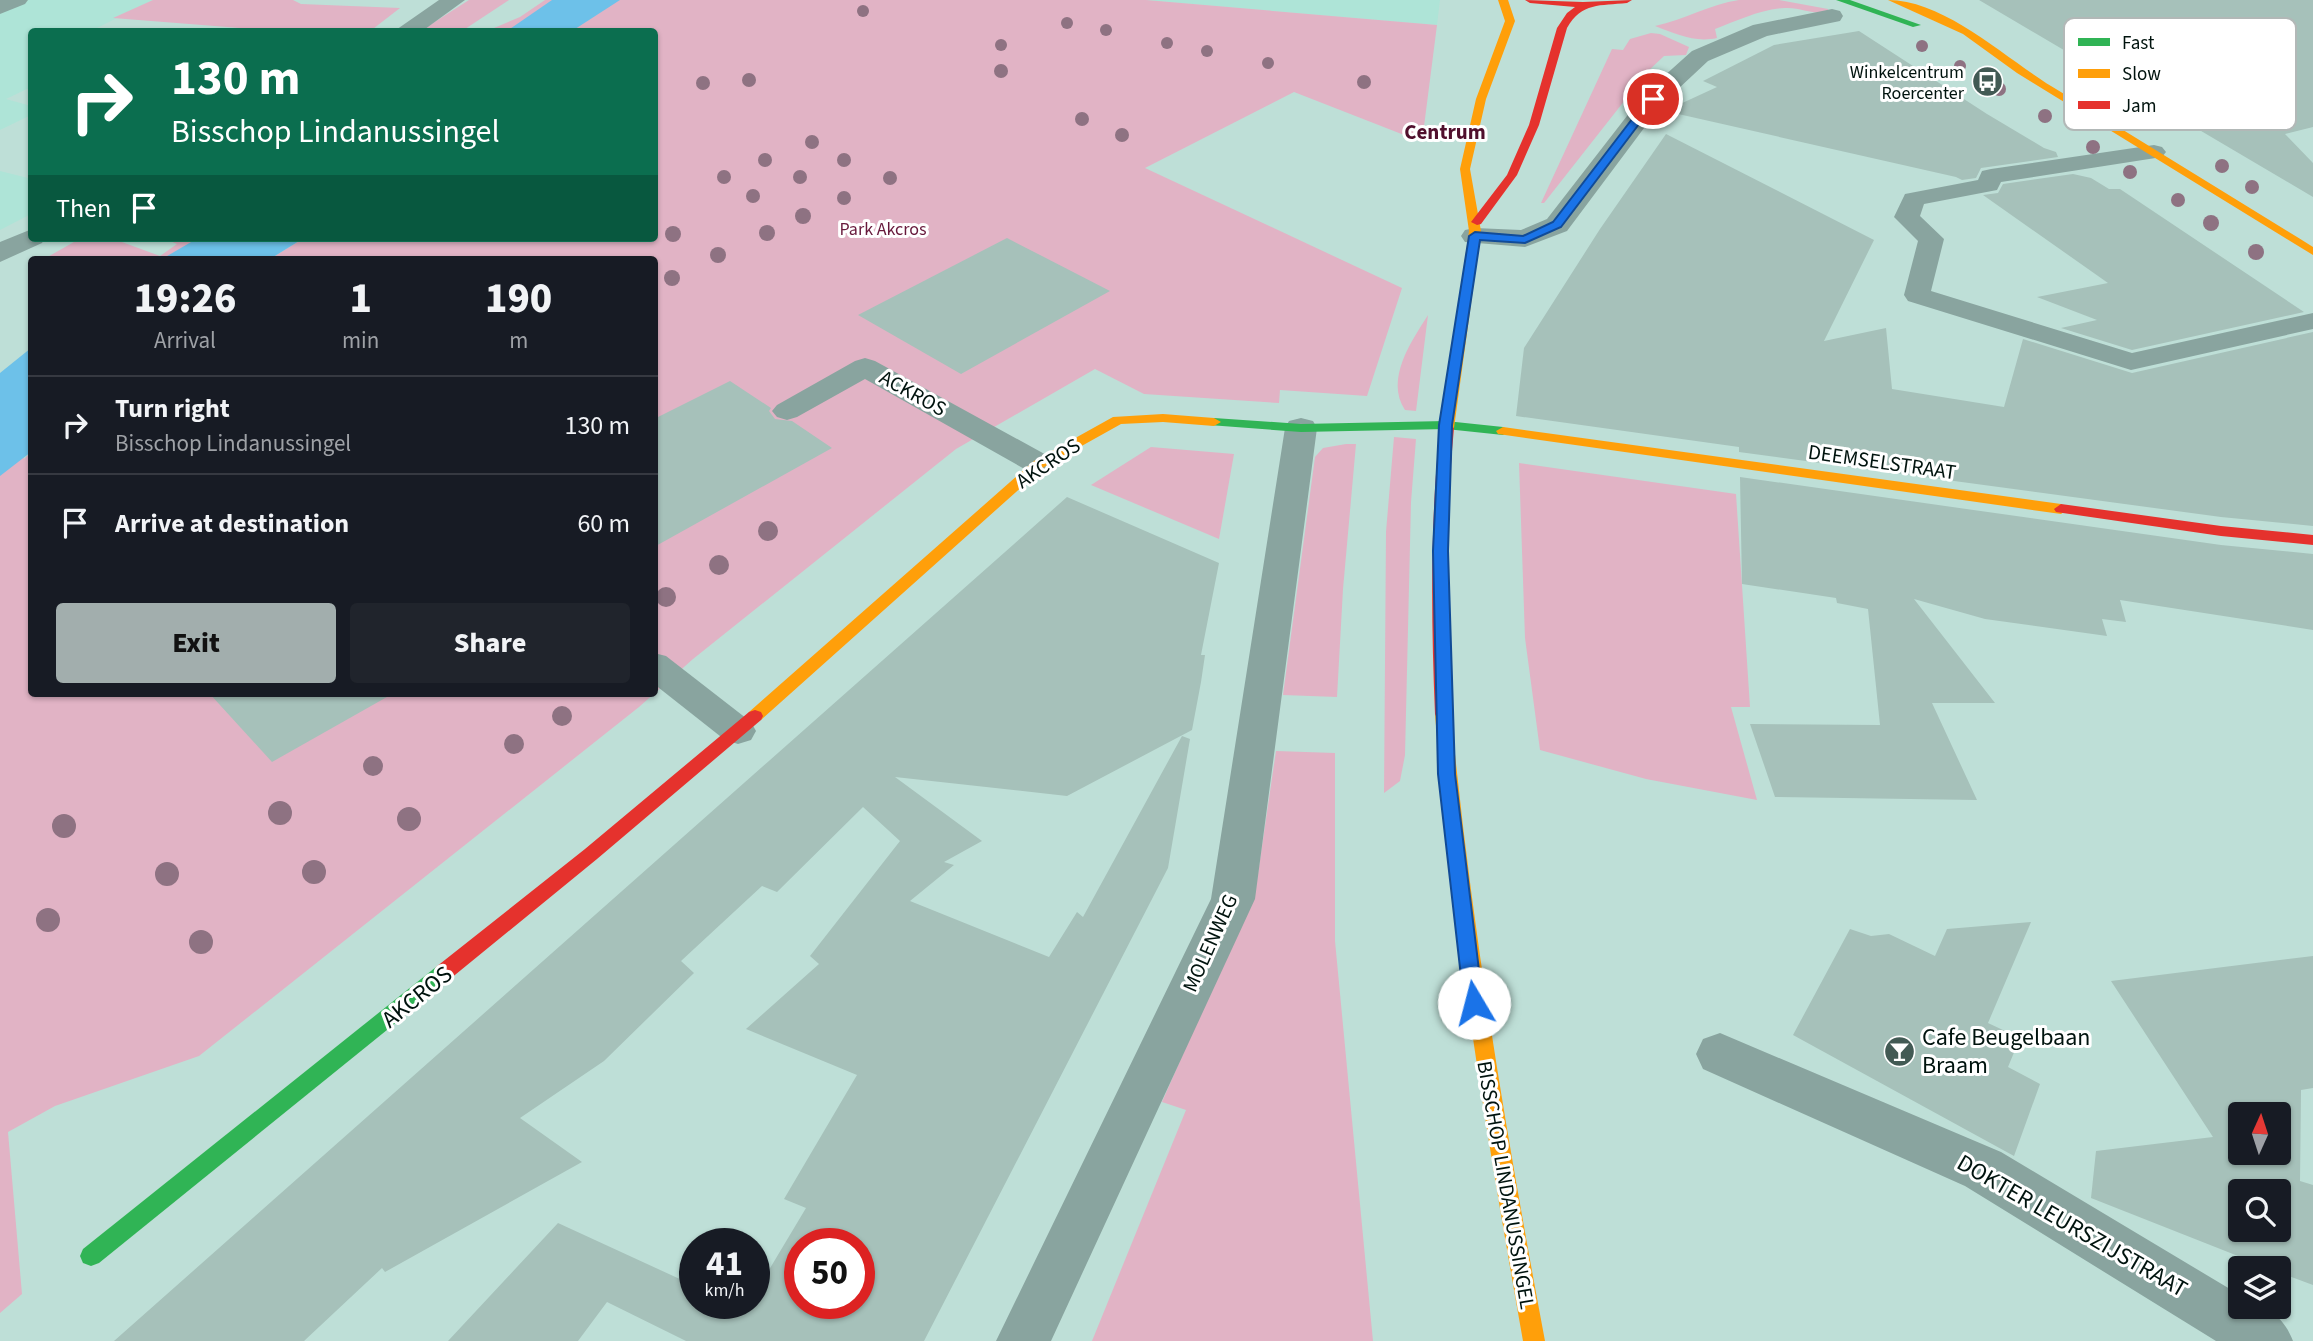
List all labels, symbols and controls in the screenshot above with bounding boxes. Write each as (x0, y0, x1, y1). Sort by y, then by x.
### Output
legend (2064, 18, 2296, 130)
text: Fast (2122, 30, 2155, 57)
text: 130 m (171, 44, 300, 114)
icon: right (56, 56, 147, 147)
place label: Winkelcentrum Roercenter (1850, 60, 1965, 106)
text: Slow (2122, 61, 2161, 88)
bus stop icon: Winkelcentrum Roercenter (1970, 65, 2004, 99)
pin (1623, 69, 1683, 129)
icon: arrive (1634, 80, 1672, 118)
text: Jam (2122, 93, 2156, 120)
text: Bisschop Lindanussingel (171, 109, 500, 155)
district label: Centrum (1404, 117, 1486, 147)
icon: arrive (125, 189, 163, 227)
text: Then (56, 190, 111, 227)
park label: Park Akcros (839, 217, 927, 242)
text: 19:26 (134, 269, 236, 329)
text: 1 (349, 269, 372, 329)
text: 190 (485, 269, 552, 329)
text: Arrival (154, 324, 216, 357)
text: min (342, 324, 379, 357)
text: m (509, 324, 528, 357)
street label: ACKROS (874, 362, 952, 424)
text: Turn right (115, 390, 230, 427)
icon: right (56, 406, 94, 444)
text: 130 m (564, 407, 630, 444)
text: Bisschop Lindanussingel (115, 427, 351, 460)
street label: AKCROS (1010, 430, 1086, 496)
street label: DEEMSELSTRAAT (1806, 437, 1958, 487)
icon: arrive (56, 504, 94, 542)
text: Arrive at destination (115, 505, 349, 542)
text: 60 m (577, 505, 630, 542)
button: Exit (56, 603, 336, 683)
button: Share (350, 603, 630, 683)
street label: MOLENWEG (1175, 889, 1245, 997)
street label: AKCROS (374, 957, 460, 1037)
position arrow (1437, 966, 1511, 1040)
place label: Cafe Beugelbaan Braam (1922, 1020, 2090, 1083)
bar icon: Cafe Beugelbaan Braam (1882, 1034, 1916, 1068)
street label: BISSCHOP LINDANUSSINGEL (1469, 1059, 1543, 1311)
north arrow (2228, 1102, 2291, 1166)
map controls (2228, 1102, 2291, 1319)
street label: DOKTER LEURSZIJSTRAAT (1950, 1146, 2194, 1306)
button: search (2228, 1179, 2291, 1242)
speed limit sign: 50 (784, 1228, 875, 1319)
text: 41 (706, 1239, 743, 1289)
button: layers (2228, 1256, 2291, 1319)
text: km/h (705, 1278, 744, 1303)

